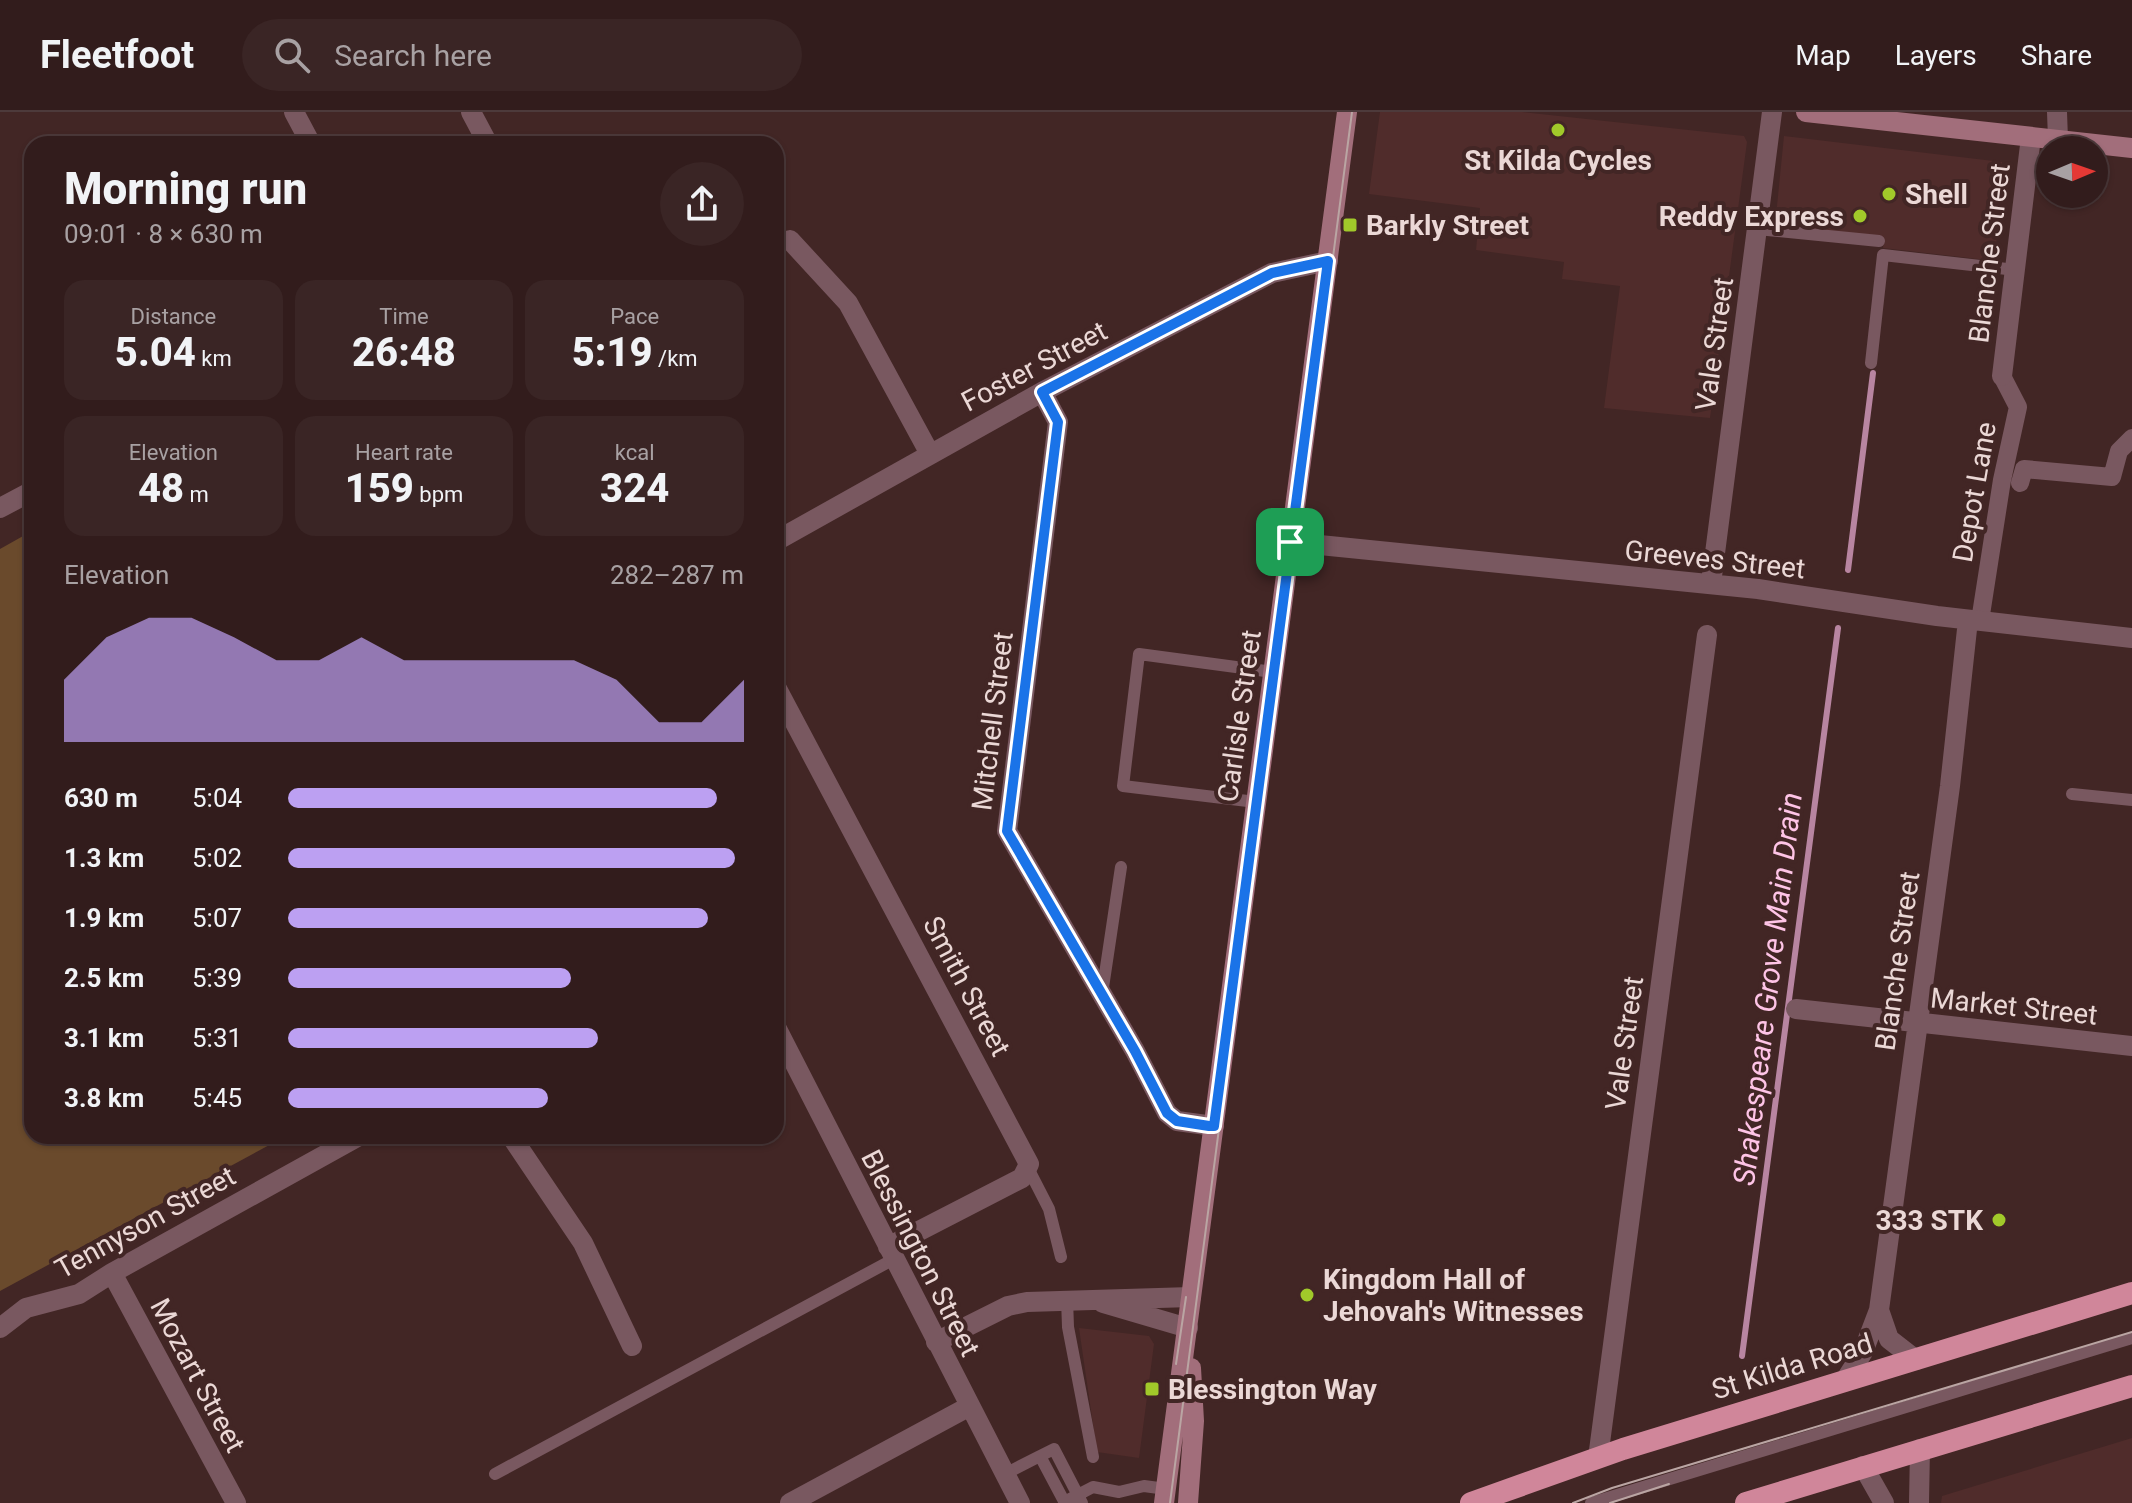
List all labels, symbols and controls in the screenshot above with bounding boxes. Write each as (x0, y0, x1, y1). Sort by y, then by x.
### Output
search box (242, 19, 802, 91)
text: Fleetfoot (40, 33, 194, 77)
icon: search (270, 33, 314, 77)
text: Search here (334, 38, 492, 73)
text: Map (1795, 39, 1851, 72)
text: Layers (1895, 39, 1977, 72)
text: Share (2021, 39, 2092, 72)
marker: St Kilda Cycles (1549, 121, 1567, 139)
north arrow (2036, 136, 2108, 208)
map controls (2036, 136, 2108, 208)
place label: St Kilda Cycles (1464, 144, 1652, 177)
street label: Blanche Street (1962, 161, 2017, 345)
button: share (660, 162, 744, 246)
text: Morning run (64, 163, 307, 215)
place label: Shell (1905, 178, 1968, 211)
marker: Shell (1880, 185, 1898, 203)
place label: Reddy Express (1659, 200, 1844, 233)
marker: Reddy Express (1851, 207, 1869, 225)
place label: Barkly Street (1366, 209, 1529, 242)
marker: Barkly Street (1341, 216, 1359, 234)
text: 09:01 · 8 × 630 m (64, 219, 263, 249)
street label: Vale Street (1689, 275, 1740, 413)
text: Distance (131, 304, 216, 329)
text: Time (379, 304, 429, 329)
text: Pace (610, 304, 659, 329)
street label: Foster Street (956, 314, 1113, 419)
text: 5.04 (115, 329, 196, 376)
text: 26:48 (352, 329, 456, 376)
text: 5:19 (572, 329, 653, 376)
text: km (196, 346, 232, 371)
text: /km (653, 346, 698, 371)
street label: Depot Lane (1946, 419, 2003, 565)
text: Elevation (129, 440, 218, 465)
text: Heart rate (355, 440, 453, 465)
text: kcal (615, 440, 655, 465)
text: 48 (138, 465, 184, 512)
text: 159 (345, 465, 414, 512)
text: 324 (600, 465, 669, 512)
text: m (184, 482, 209, 507)
text: bpm (414, 482, 463, 507)
pin (1256, 508, 1324, 576)
icon: arrive (1268, 520, 1312, 564)
street label: Greeves Street (1623, 534, 1807, 585)
text: Elevation (64, 560, 169, 590)
text: 282–287 m (610, 560, 744, 590)
street label: Carlisle Street (1211, 628, 1268, 804)
street label: Mitchell Street (965, 630, 1020, 812)
text: 630 m (64, 783, 138, 813)
text: 5:04 (192, 783, 242, 813)
water label: Shakespeare Grove Main Drain (1726, 790, 1809, 1187)
text: 1.3 km (64, 843, 144, 873)
text: 5:02 (192, 843, 242, 873)
street label: Blanche Street (1869, 869, 1926, 1053)
text: 1.9 km (64, 903, 144, 933)
text: 5:07 (192, 903, 242, 933)
street label: Smith Street (916, 911, 1017, 1062)
text: 2.5 km (64, 963, 144, 993)
text: 5:39 (192, 963, 242, 993)
street label: Vale Street (1599, 974, 1650, 1112)
street label: Market Street (1929, 981, 2099, 1032)
text: 3.1 km (64, 1023, 144, 1053)
text: 5:31 (192, 1023, 242, 1053)
text: 3.8 km (64, 1083, 144, 1113)
text: 5:45 (192, 1083, 242, 1113)
street label: Blessington Street (854, 1145, 987, 1362)
street label: Tennyson Street (49, 1159, 241, 1286)
place label: 333 STK (1875, 1204, 1983, 1237)
marker: 333 STK (1990, 1211, 2008, 1229)
place label: Kingdom Hall of Jehovah's Witnesses (1323, 1263, 1584, 1328)
marker: Kingdom Hall of Jehovah's Witnesses (1298, 1286, 1316, 1304)
street label: Mozart Street (143, 1293, 252, 1458)
street label: St Kilda Road (1708, 1326, 1876, 1407)
place label: Blessington Way (1168, 1373, 1378, 1406)
marker: Blessington Way (1143, 1380, 1161, 1398)

